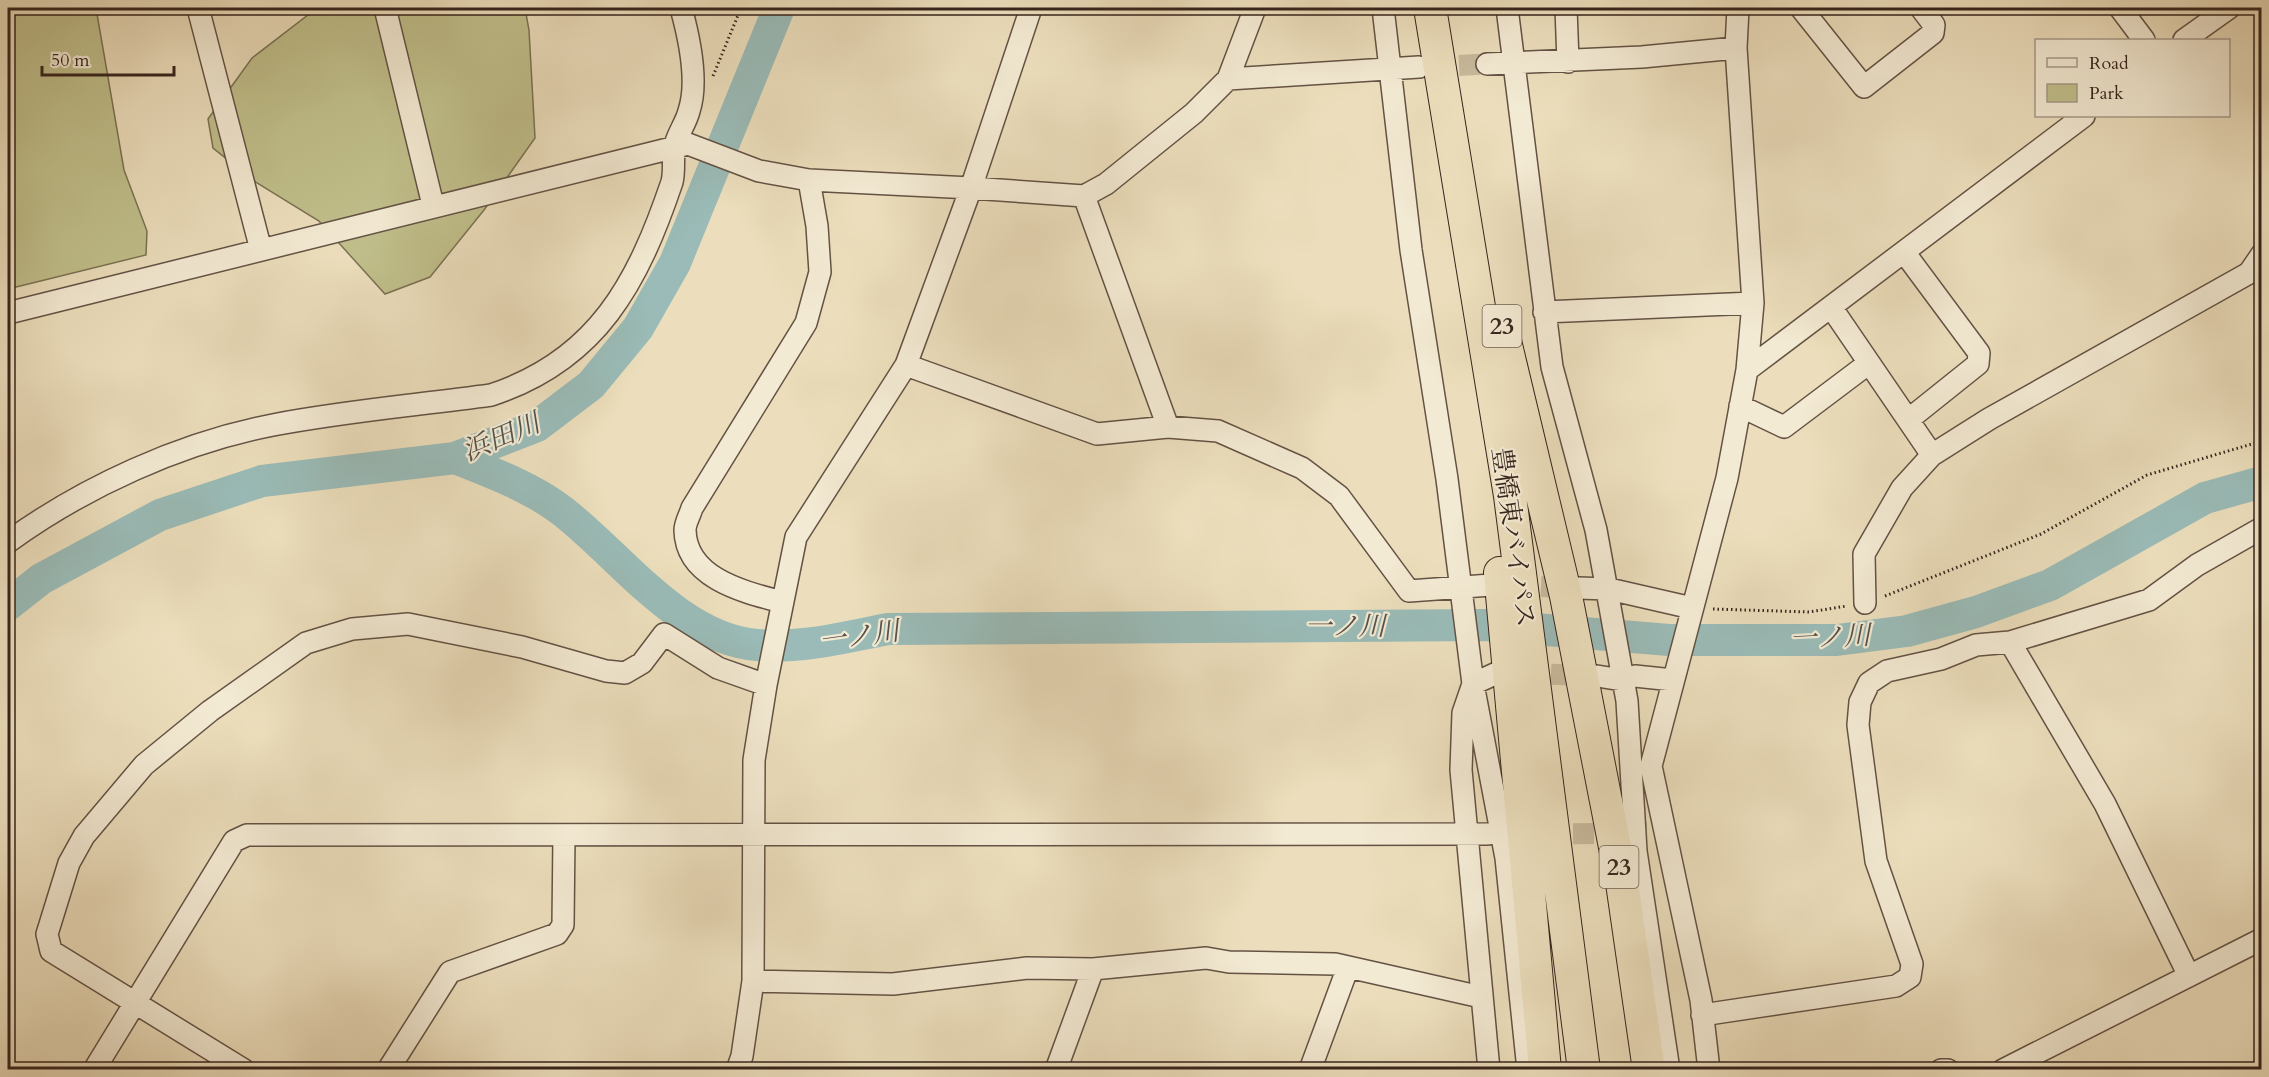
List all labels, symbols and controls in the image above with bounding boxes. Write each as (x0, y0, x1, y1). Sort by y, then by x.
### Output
scale bar (42, 39, 174, 77)
legend (2035, 39, 2230, 117)
text: 50 m (51, 48, 90, 73)
text: Road (2089, 51, 2129, 76)
text: Park (2089, 81, 2124, 106)
road number: 23 (1482, 305, 1522, 347)
water label: 浜田川 (457, 403, 548, 470)
street label: 豊橋東バイパス (1484, 445, 1543, 629)
water label: 一ノ川 (1305, 608, 1388, 645)
water label: 一ノ川 (816, 612, 905, 660)
water label: 一ノ川 (1789, 617, 1874, 658)
road number: 23 (1600, 846, 1638, 888)

